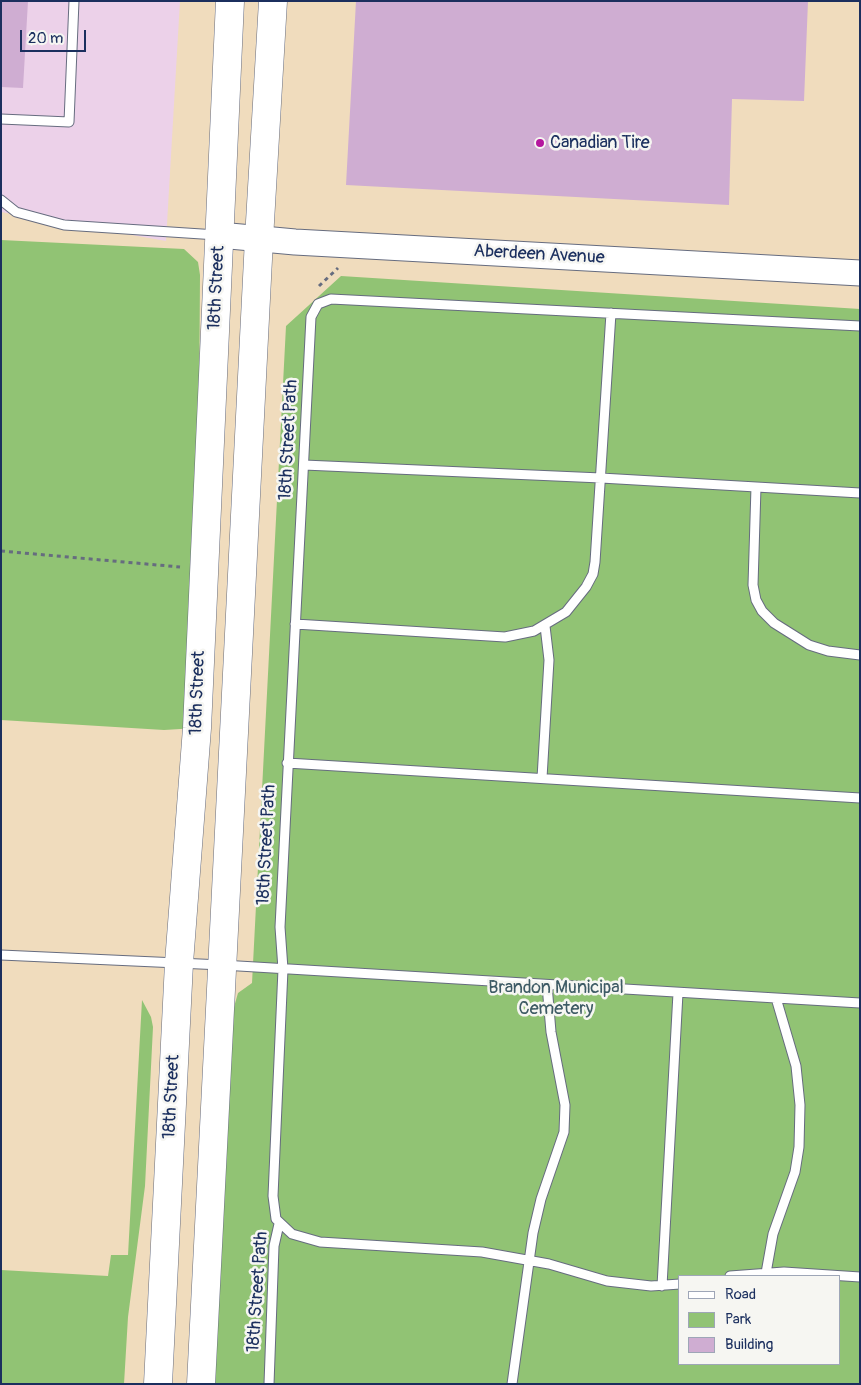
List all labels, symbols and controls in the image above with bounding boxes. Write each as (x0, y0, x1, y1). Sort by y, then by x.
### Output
scale bar (22, 20, 89, 52)
text: 20 m (28, 29, 63, 48)
place label: Canadian Tire (550, 132, 650, 154)
marker: Canadian Tire (534, 137, 546, 149)
street label: Aberdeen Avenue (473, 241, 605, 269)
street label: 18th Street (204, 245, 230, 331)
street label: 18th Street Path (275, 379, 303, 501)
street label: 18th Street (186, 650, 210, 736)
street label: 18th Street Path (253, 784, 281, 906)
park label: Brandon Municipal Cemetery (488, 977, 624, 1020)
street label: 18th Street (159, 1054, 185, 1140)
street label: 18th Street Path (243, 1231, 273, 1353)
legend (678, 1275, 841, 1365)
text: Road (725, 1285, 756, 1304)
text: Park (725, 1310, 751, 1329)
text: Building (725, 1335, 773, 1354)

